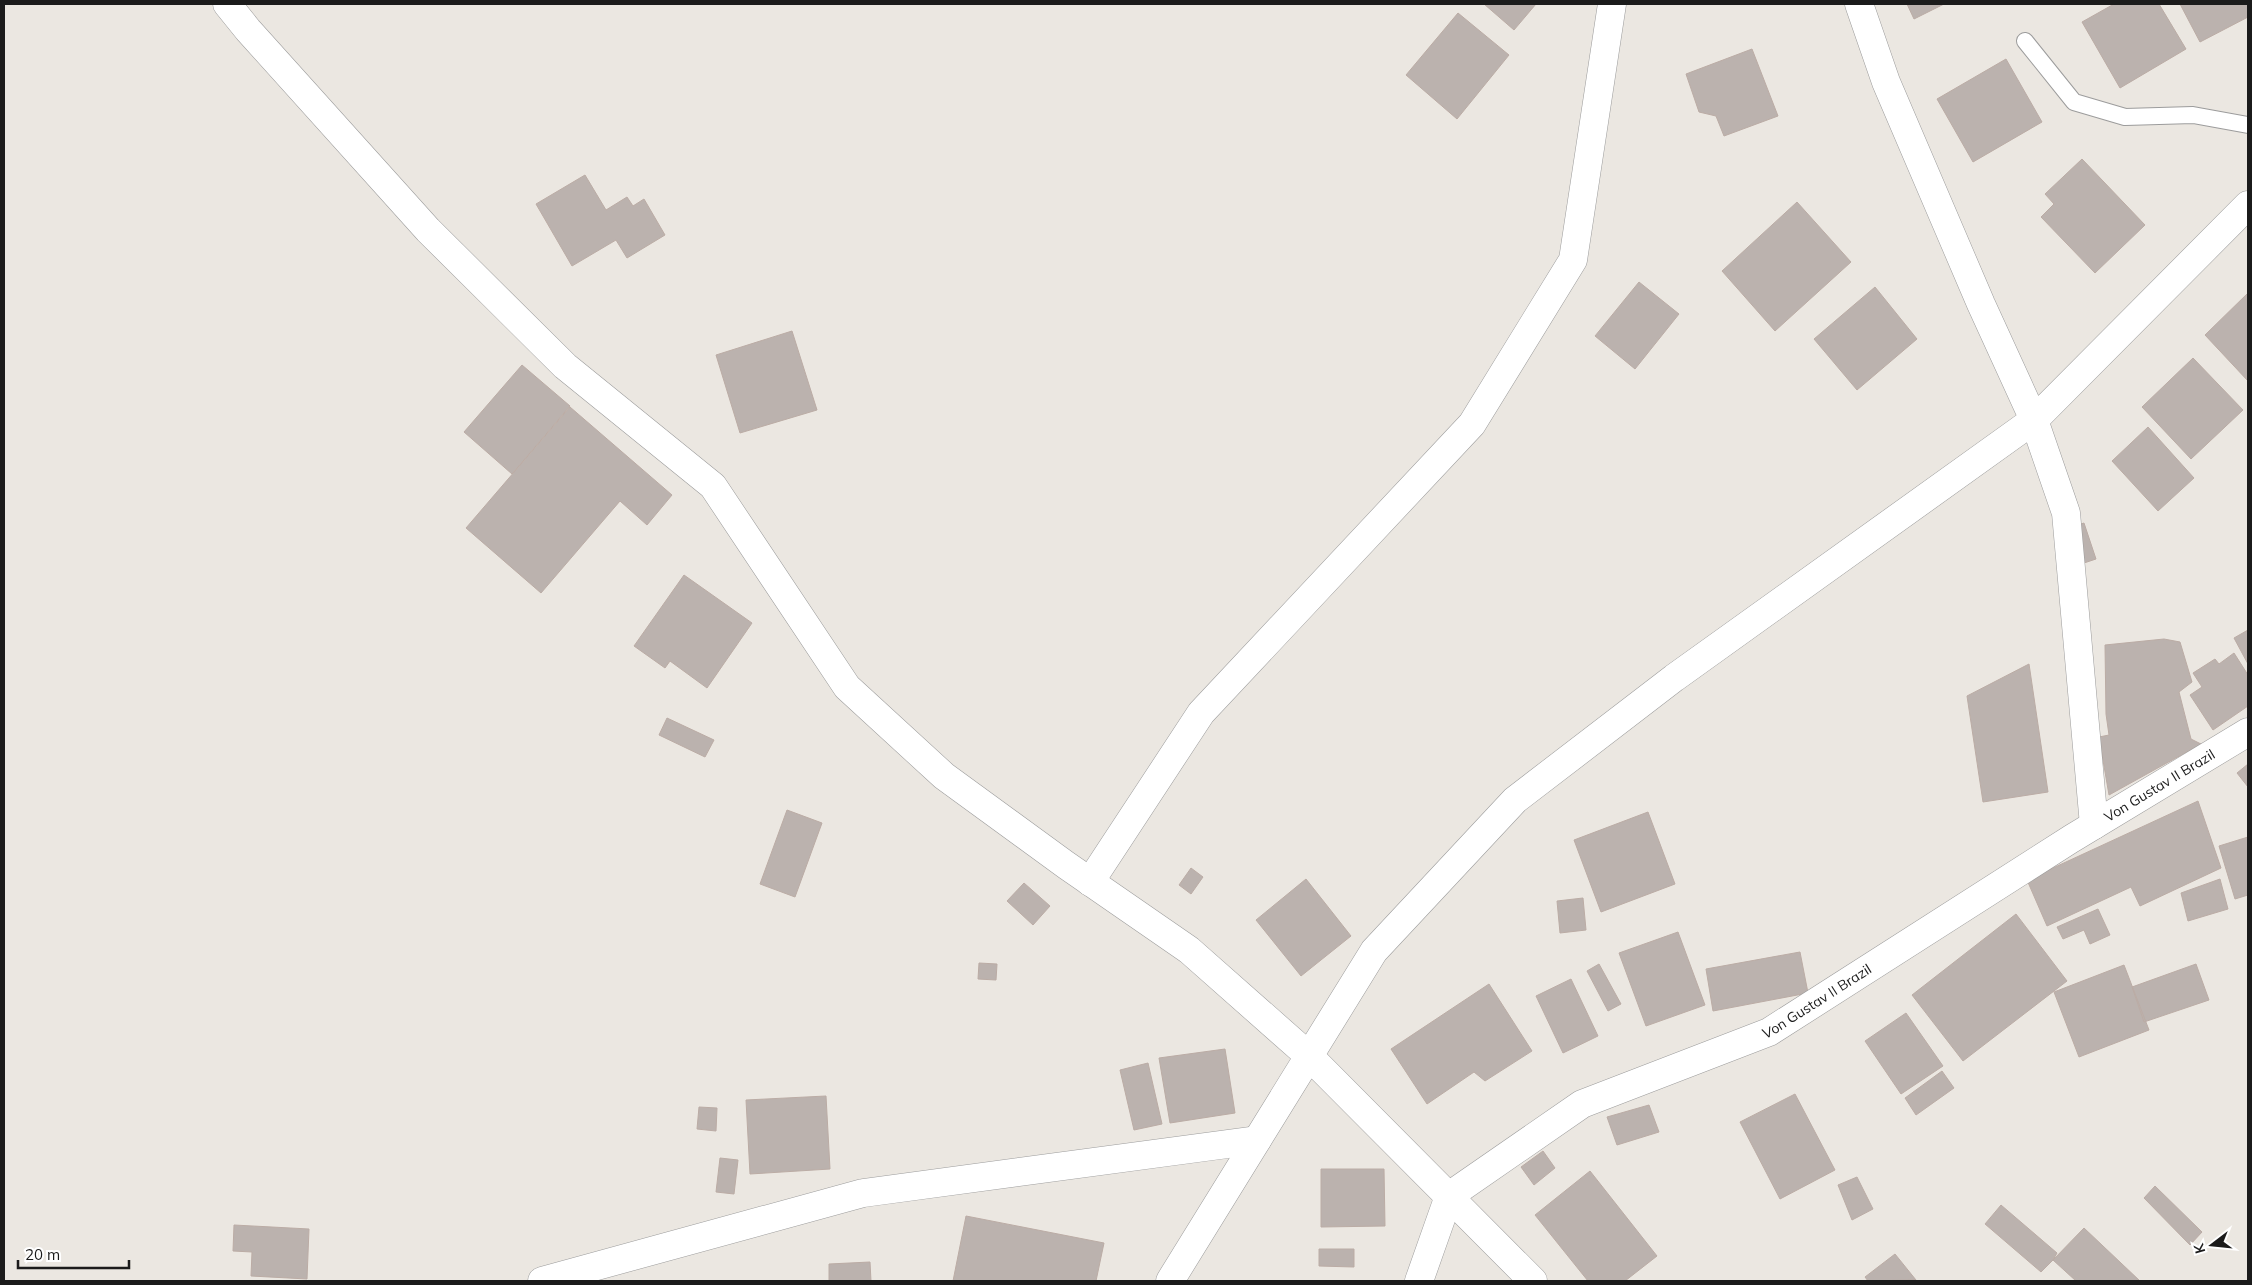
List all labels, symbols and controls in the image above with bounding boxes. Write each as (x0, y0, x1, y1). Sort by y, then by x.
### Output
street label: Von Gustav II Brazil (2101, 745, 2218, 826)
street label: Von Gustav II Brazil (1760, 960, 1875, 1043)
north arrow (2187, 1220, 2237, 1270)
scale bar (18, 1238, 129, 1270)
text: K (2189, 1241, 2209, 1256)
text: 20 m (25, 1245, 60, 1264)

